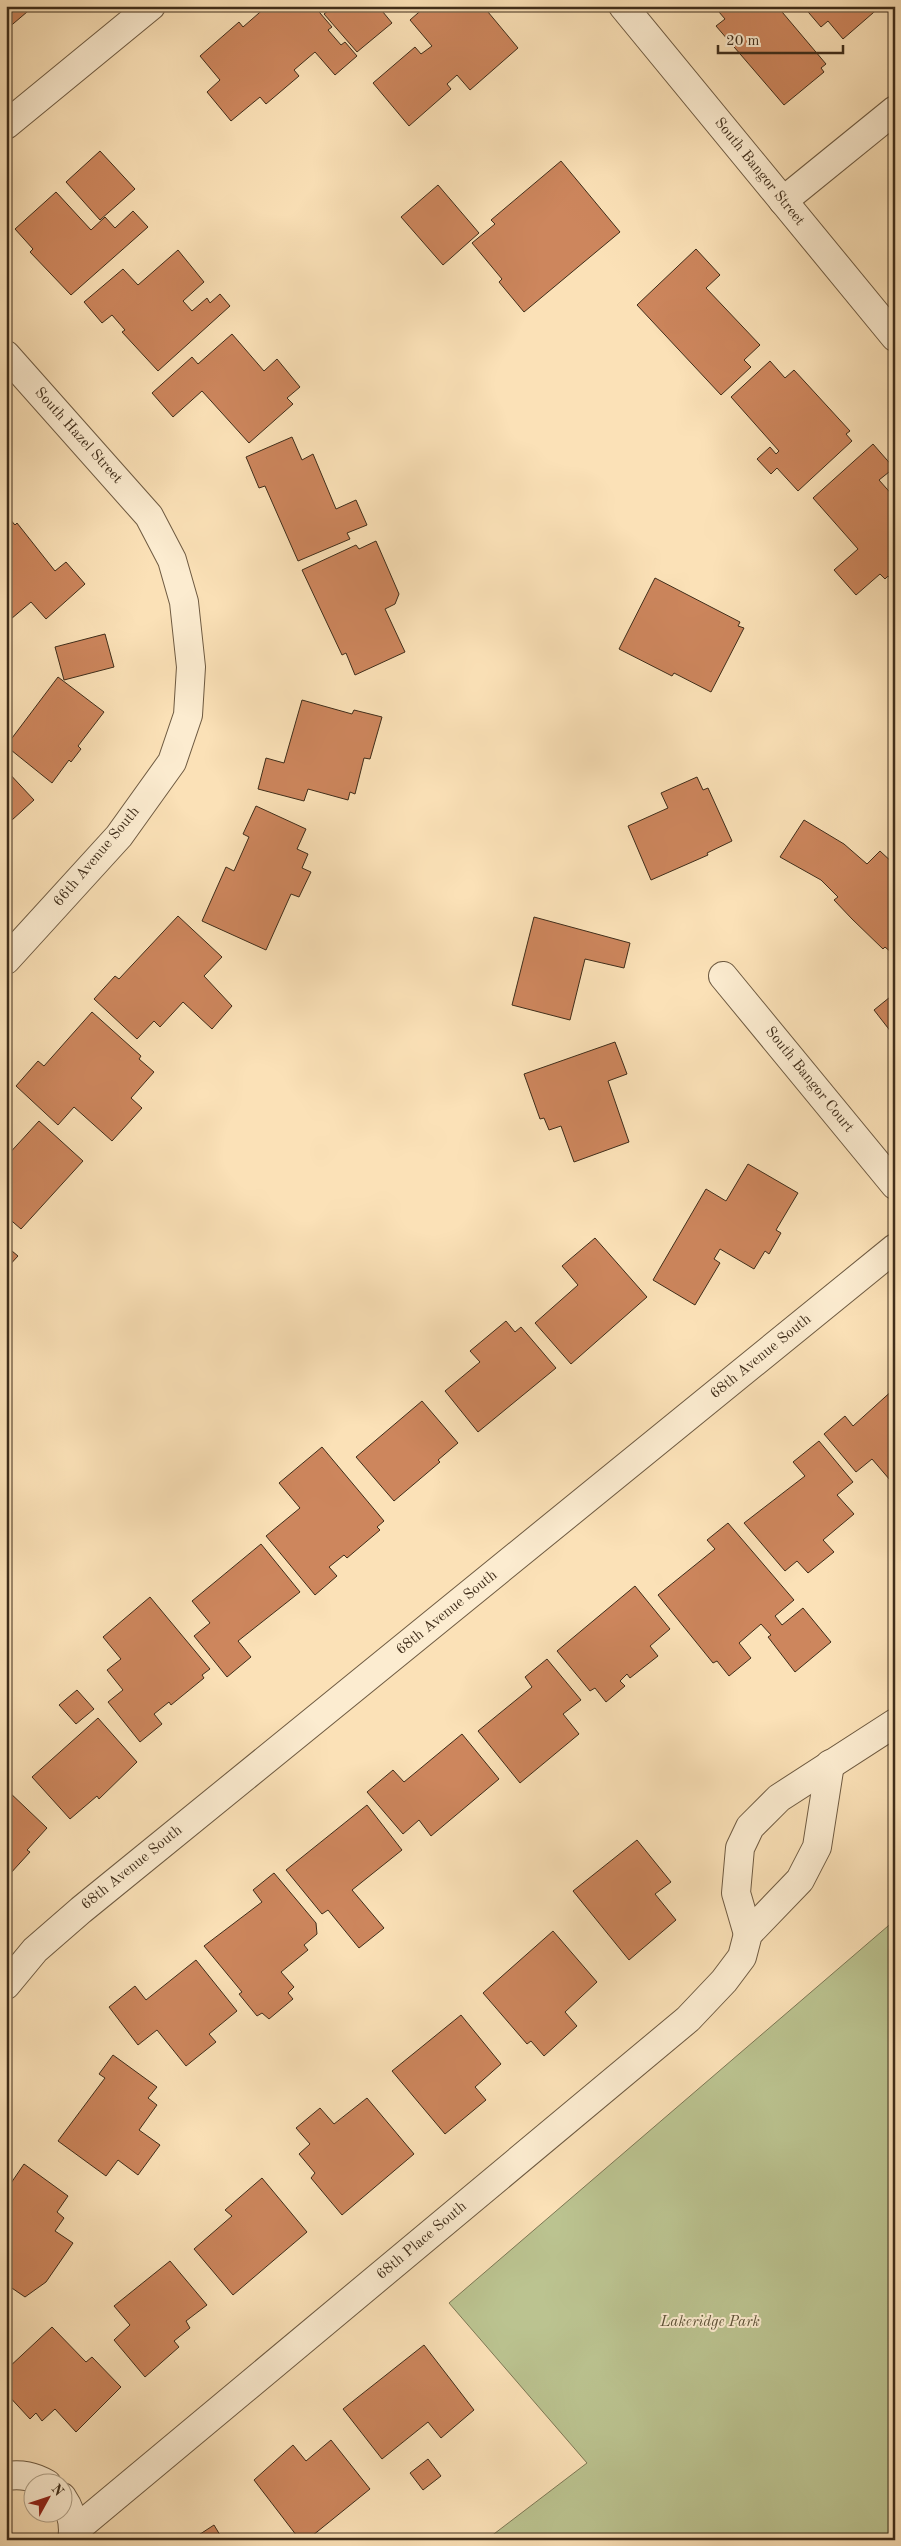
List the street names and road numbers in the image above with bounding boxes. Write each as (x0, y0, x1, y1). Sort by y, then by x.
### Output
street label: South Bangor Street (711, 115, 807, 229)
street label: South Hazel Street (31, 385, 125, 487)
street label: 66th Avenue South (51, 804, 143, 910)
street label: South Bangor Court (762, 1024, 856, 1136)
street label: 68th Avenue South (708, 1312, 814, 1402)
street label: 68th Avenue South (394, 1568, 500, 1658)
street label: 68th Avenue South (79, 1823, 185, 1913)
street label: 68th Place South (374, 2199, 470, 2283)

